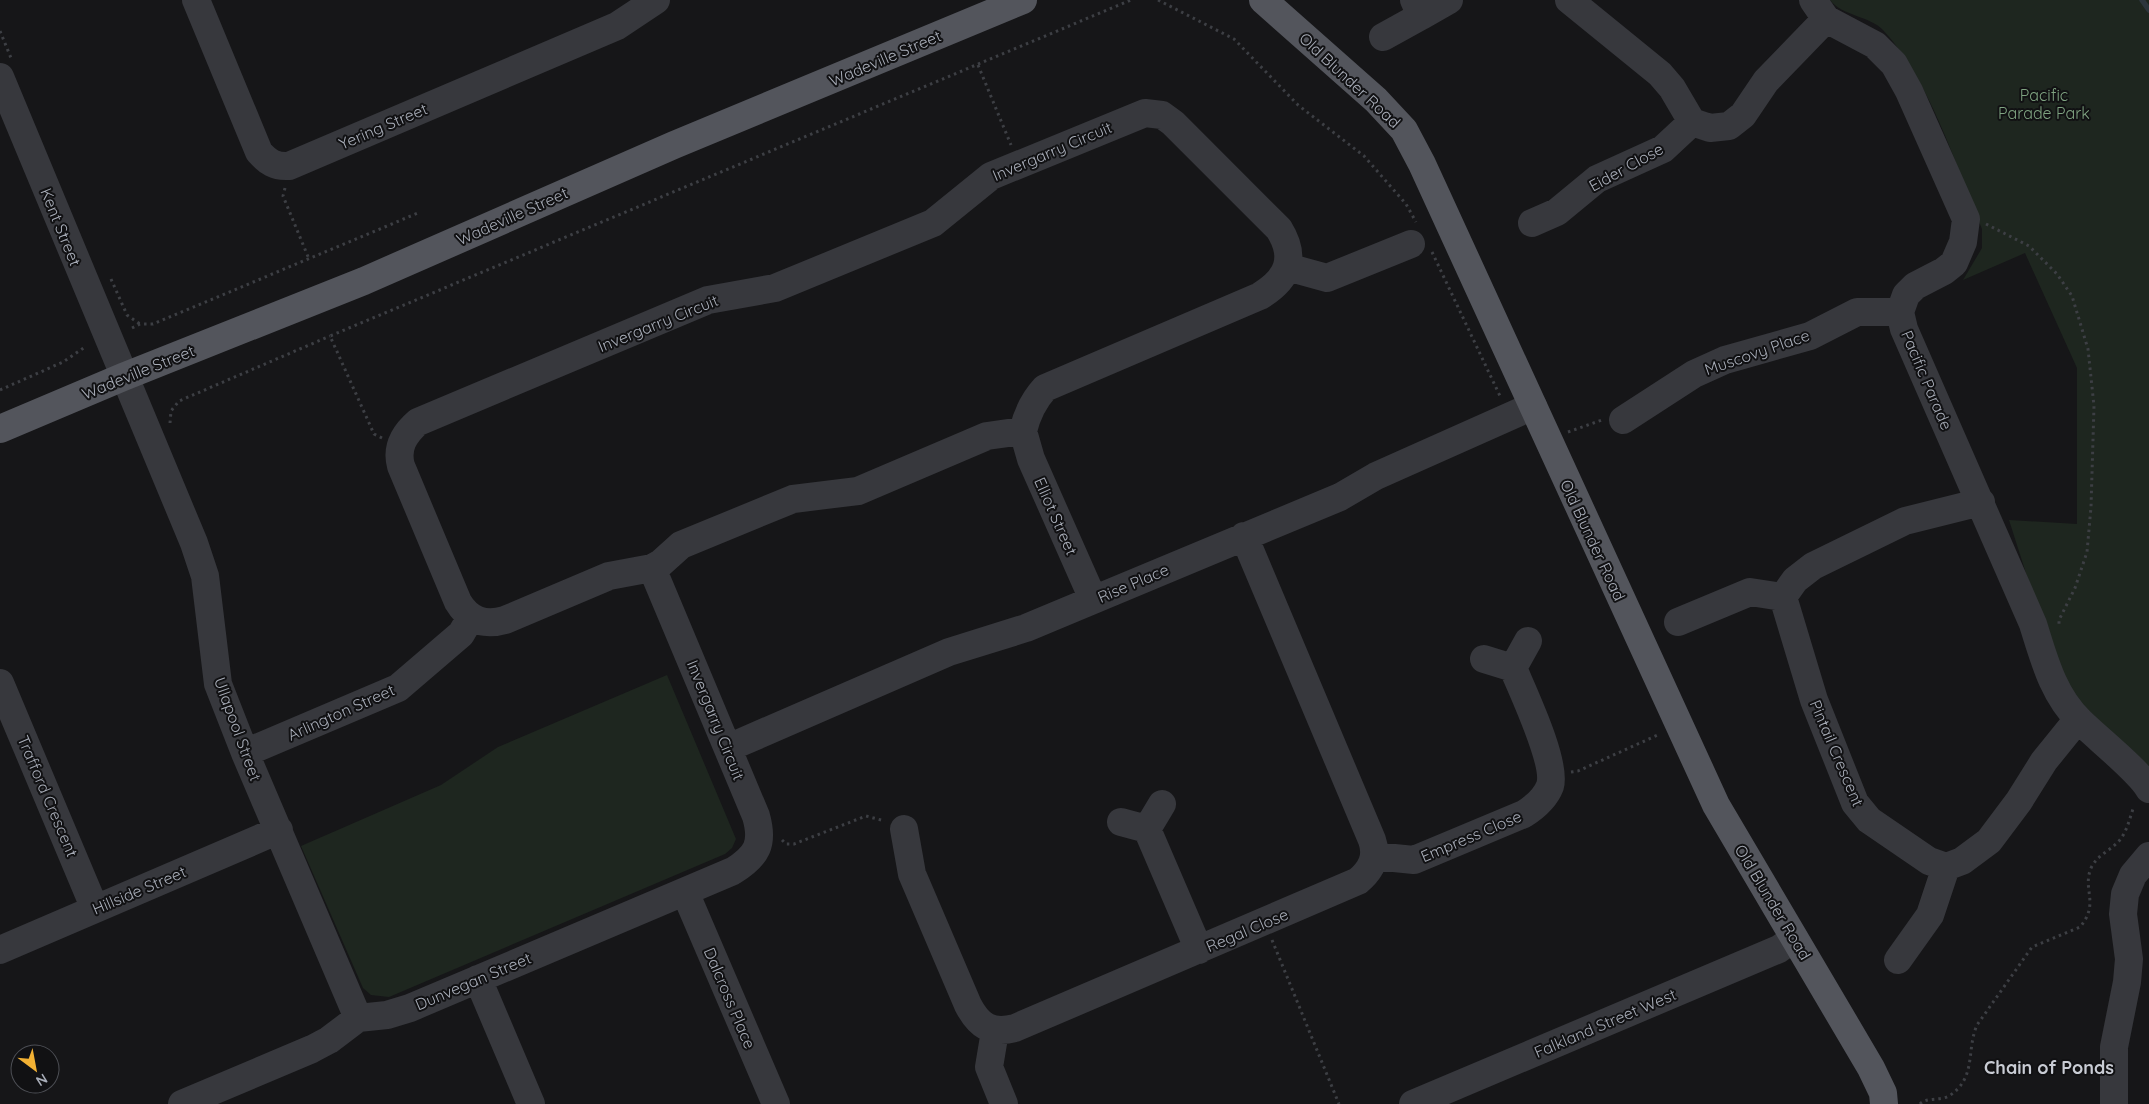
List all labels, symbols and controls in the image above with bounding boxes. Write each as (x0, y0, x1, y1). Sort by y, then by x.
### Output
street label: Wadeville Street (826, 25, 944, 91)
street label: Old Blunder Road (1295, 28, 1405, 132)
park label: Pacific Parade Park (1998, 85, 2090, 123)
street label: Yering Street (336, 98, 430, 154)
street label: Invergarry Circuit (989, 117, 1115, 185)
street label: Eider Close (1585, 138, 1667, 196)
street label: Wadeville Street (453, 182, 571, 250)
street label: Kent Street (36, 185, 86, 269)
street label: Invergarry Circuit (595, 290, 721, 356)
street label: Muscovy Place (1702, 325, 1812, 379)
street label: Pacific Parade (1897, 327, 1957, 433)
street label: Wadeville Street (79, 340, 197, 404)
street label: Elliot Street (1030, 474, 1082, 558)
street label: Old Blunder Road (1556, 476, 1630, 604)
street label: Rise Place (1094, 559, 1172, 607)
street label: Invergarry Circuit (683, 657, 749, 783)
street label: Ullapool Street (210, 674, 266, 784)
street label: Arlington Street (284, 679, 398, 745)
street label: Pintail Crescent (1806, 697, 1868, 809)
street label: Trafford Crescent (13, 732, 83, 860)
street label: Empress Close (1417, 806, 1525, 866)
street label: Old Blunder Road (1731, 841, 1815, 963)
street label: Hillside Street (89, 861, 189, 919)
street label: Regal Close (1203, 904, 1291, 956)
street label: Dalcross Place (700, 944, 760, 1052)
street label: Dunvegan Street (412, 948, 534, 1014)
street label: Falkland Street West (1531, 984, 1679, 1062)
north arrow (10, 1044, 60, 1094)
district label: Chain of Ponds (1984, 1056, 2114, 1079)
text: N (33, 1070, 51, 1090)

